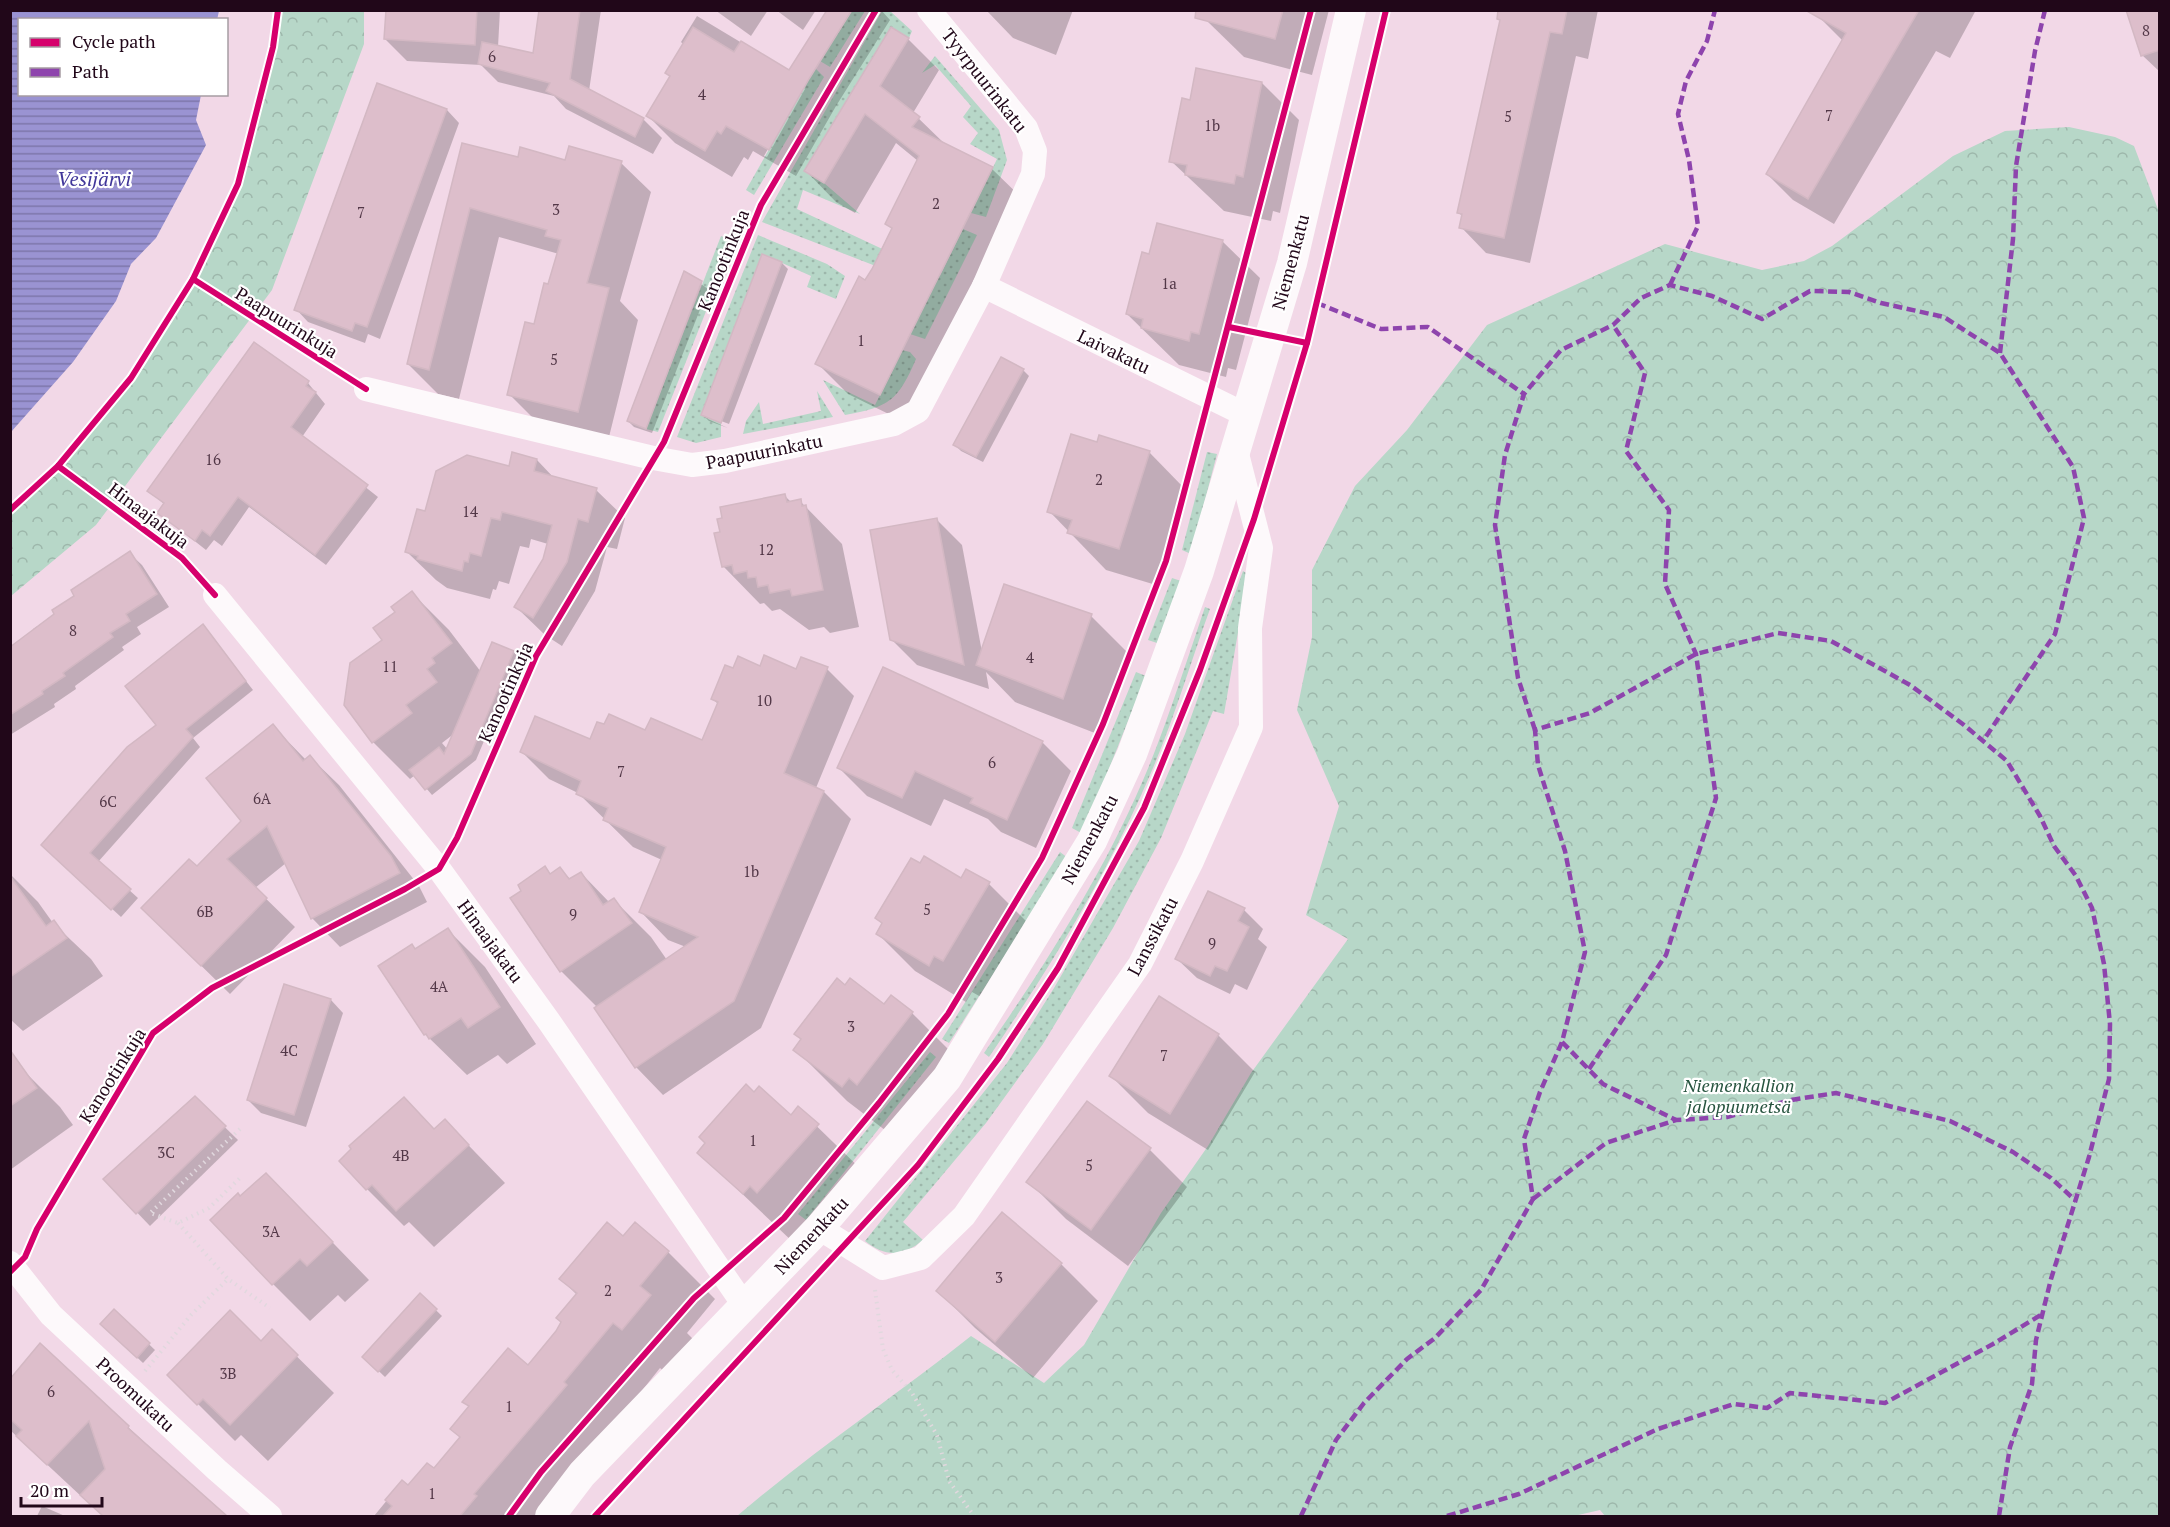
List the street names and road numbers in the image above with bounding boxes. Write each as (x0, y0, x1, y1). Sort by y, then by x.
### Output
street label: Tyyrpuurinkatu (937, 23, 1033, 137)
street label: Kanootinkuja (692, 206, 754, 314)
street label: Niemenkatu (1266, 211, 1314, 313)
street label: Paapuurinkuja (231, 281, 343, 363)
street label: Laivakatu (1074, 323, 1154, 379)
street label: Paapuurinkatu (704, 428, 824, 474)
street label: Hinaajakuja (104, 477, 194, 553)
street label: Kanootinkuja (472, 638, 538, 746)
street label: Niemenkatu (1055, 790, 1123, 888)
street label: Lanssikatu (1121, 892, 1183, 980)
street label: Hinaajakatu (453, 895, 529, 987)
street label: Kanootinkuja (73, 1023, 151, 1127)
street label: Niemenkatu (769, 1191, 853, 1279)
street label: Proomukatu (92, 1352, 180, 1436)

